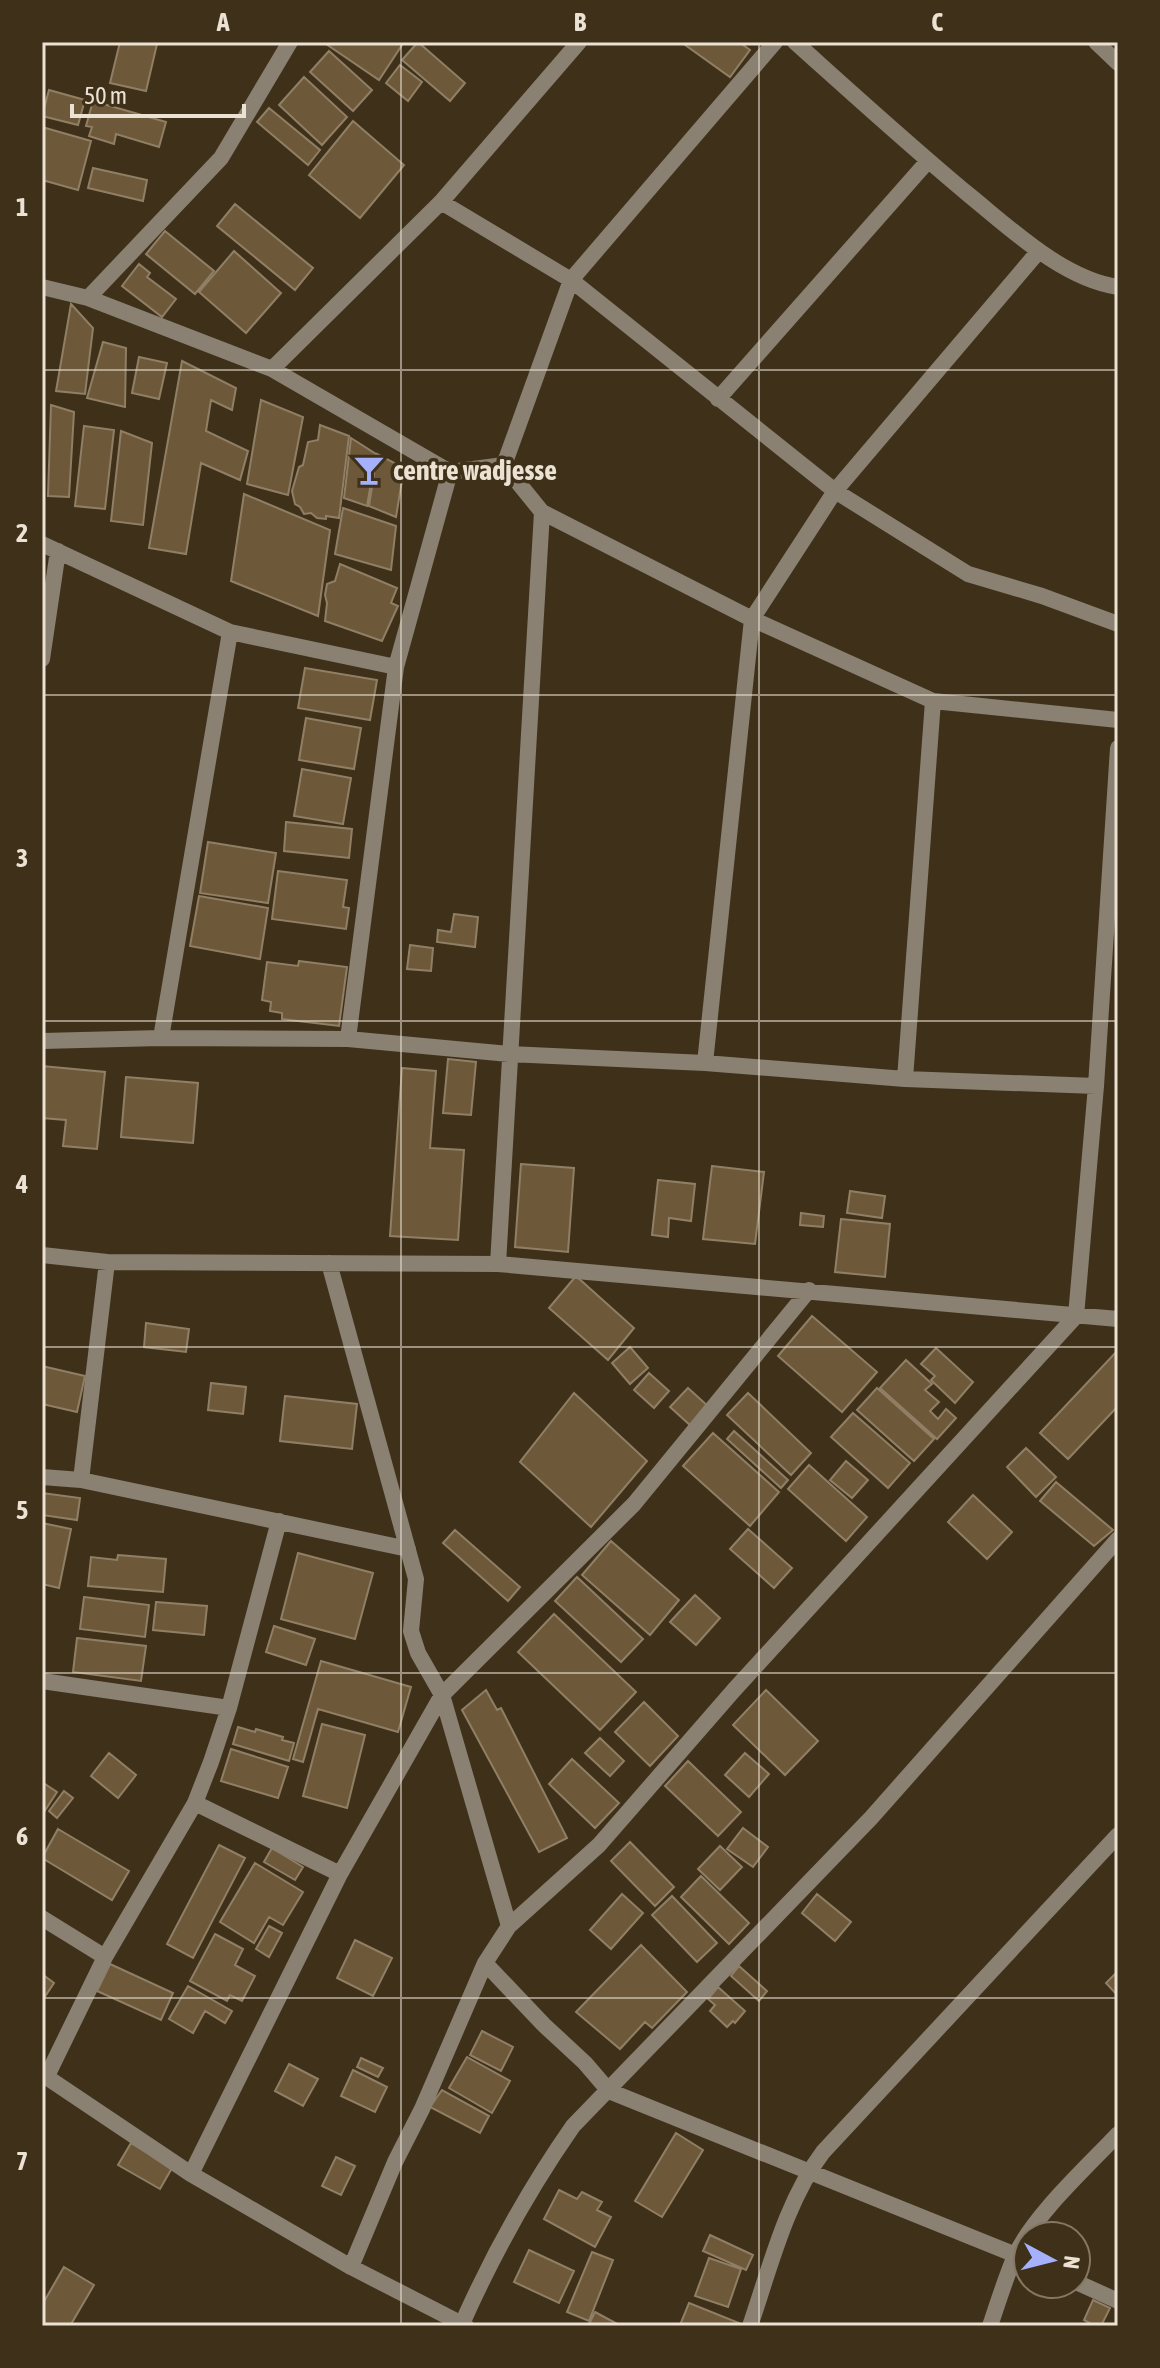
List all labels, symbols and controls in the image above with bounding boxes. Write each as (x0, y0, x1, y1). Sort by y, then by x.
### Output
text: A (216, 7, 230, 37)
text: B (574, 7, 587, 37)
text: C (931, 7, 943, 37)
scale bar (72, 68, 244, 118)
text: 50 m (84, 82, 127, 109)
text: 1 (16, 192, 28, 222)
bar icon: centre wadjesse (352, 453, 386, 487)
place label: centre wadjesse (393, 454, 557, 486)
text: 2 (16, 518, 28, 548)
text: 3 (16, 843, 28, 873)
text: 4 (15, 1169, 28, 1199)
text: 5 (16, 1495, 28, 1525)
text: 6 (16, 1821, 28, 1851)
text: 7 (16, 2146, 28, 2176)
north arrow (1012, 2220, 1092, 2300)
text: N (1058, 2254, 1086, 2270)

